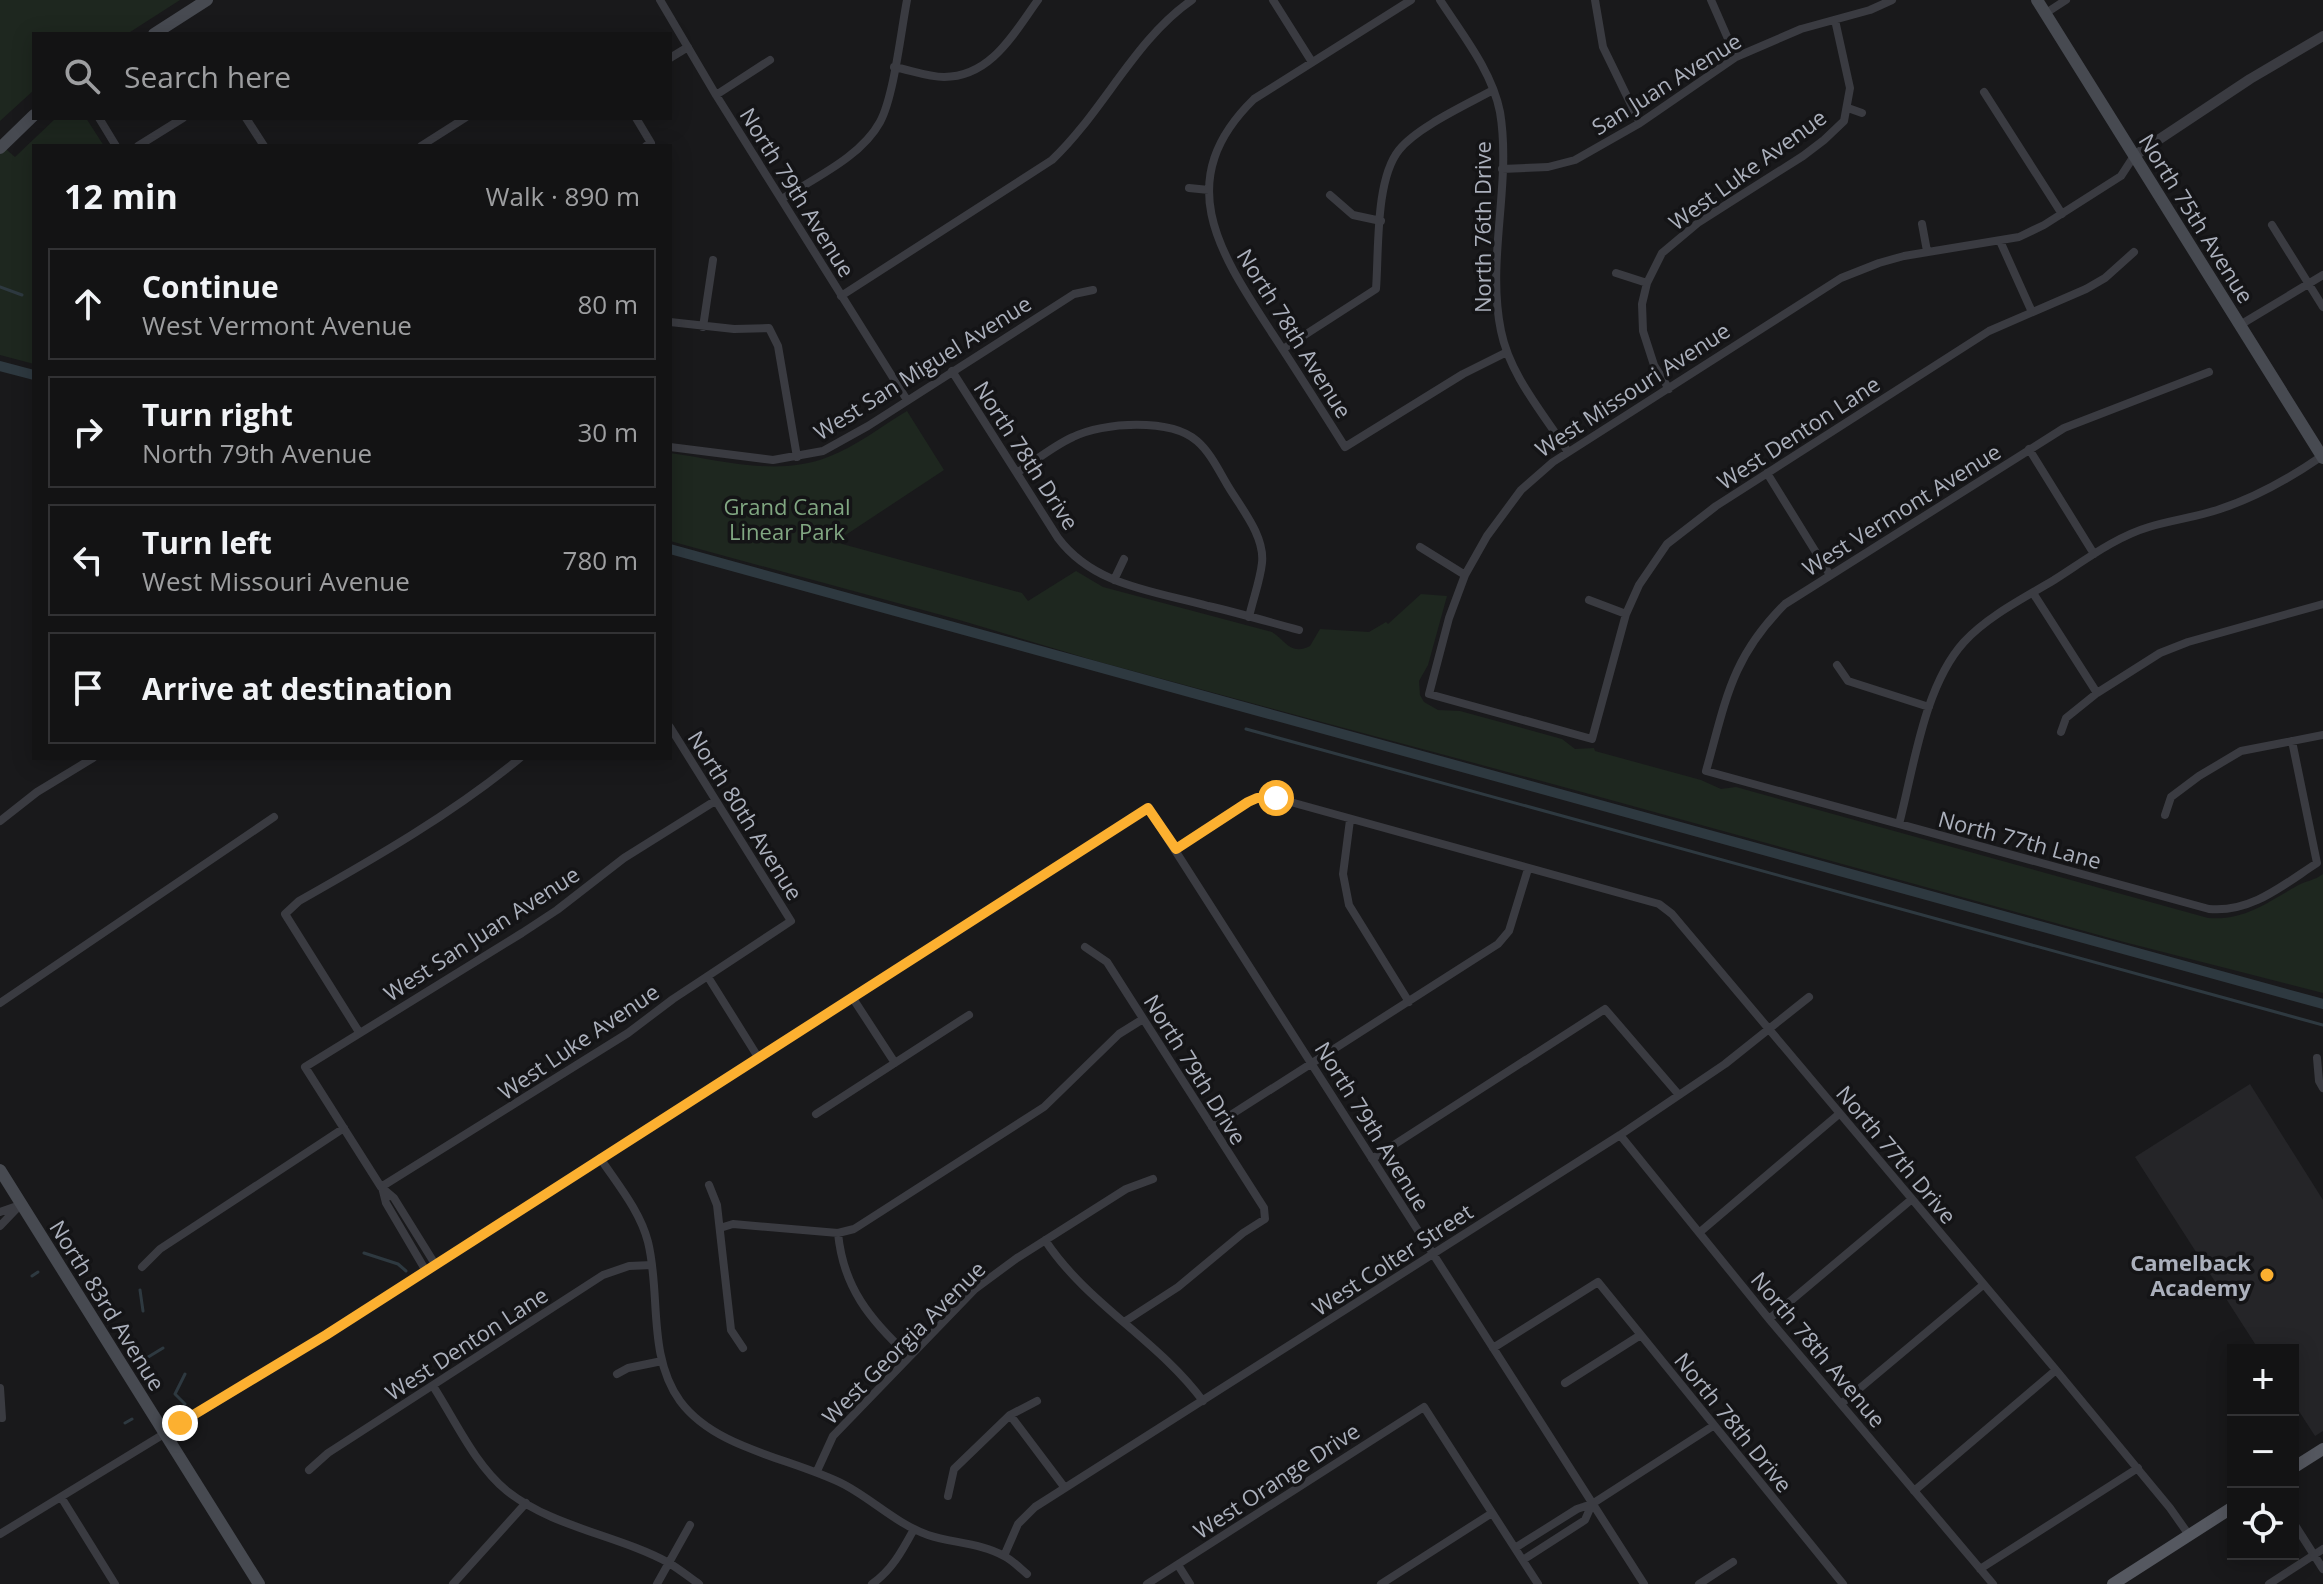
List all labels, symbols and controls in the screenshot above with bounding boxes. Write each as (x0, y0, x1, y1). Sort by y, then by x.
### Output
street label: San Juan Avenue (1586, 25, 1746, 141)
search box (32, 32, 672, 120)
icon: search (60, 54, 104, 98)
text: Search here (124, 56, 291, 97)
street label: North 79th Avenue (734, 102, 862, 282)
street label: West Luke Avenue (1662, 102, 1832, 236)
street label: North 75th Avenue (2133, 128, 2261, 308)
street label: North 76th Drive (1467, 141, 1497, 313)
text: 12 min (64, 173, 178, 219)
text: Walk · 890 m (486, 178, 640, 214)
street label: North 78th Avenue (1231, 243, 1359, 423)
text: Continue (142, 266, 279, 307)
icon: ahead (66, 282, 110, 326)
text: 80 m (577, 286, 638, 322)
street label: West San Miguel Avenue (808, 288, 1036, 446)
text: West Vermont Avenue (142, 307, 412, 343)
street label: West Missouri Avenue (1529, 315, 1735, 463)
street label: West Denton Lane (1711, 368, 1885, 496)
street label: North 78th Drive (968, 375, 1086, 535)
text: Turn right (142, 394, 293, 435)
icon: right (66, 410, 110, 454)
text: 30 m (577, 414, 638, 450)
text: North 79th Avenue (142, 435, 372, 471)
street label: West Vermont Avenue (1796, 436, 2006, 582)
park label: Grand Canal Linear Park (723, 491, 851, 546)
text: Turn left (142, 522, 272, 563)
icon: left (66, 538, 110, 582)
text: 780 m (563, 542, 638, 578)
text: West Missouri Avenue (142, 563, 410, 599)
icon: arrive (66, 666, 110, 710)
text: Arrive at destination (142, 668, 453, 709)
street label: North 80th Avenue (682, 725, 810, 905)
route start (1258, 780, 1294, 816)
street label: North 77th Lane (1935, 803, 2105, 875)
street label: West San Juan Avenue (377, 858, 585, 1008)
street label: West Luke Avenue (492, 976, 664, 1106)
street label: North 79th Drive (1138, 988, 1254, 1150)
street label: North 79th Avenue (1309, 1036, 1437, 1216)
street label: North 77th Drive (1830, 1079, 1964, 1229)
street label: West Colter Street (1306, 1196, 1478, 1322)
street label: North 83rd Avenue (43, 1214, 173, 1396)
place label: Camelback Academy (2130, 1247, 2251, 1302)
street label: West Georgia Avenue (815, 1254, 991, 1430)
street label: North 78th Avenue (1745, 1265, 1893, 1433)
marker: Camelback Academy (2258, 1266, 2276, 1284)
street label: West Denton Lane (379, 1279, 553, 1407)
map controls (2227, 1344, 2299, 1560)
button: + (2227, 1344, 2299, 1416)
street label: North 78th Drive (1668, 1346, 1800, 1498)
route end (162, 1405, 198, 1441)
street label: West Orange Drive (1187, 1415, 1365, 1545)
button: − (2227, 1416, 2299, 1488)
button: locate (2227, 1488, 2299, 1560)

